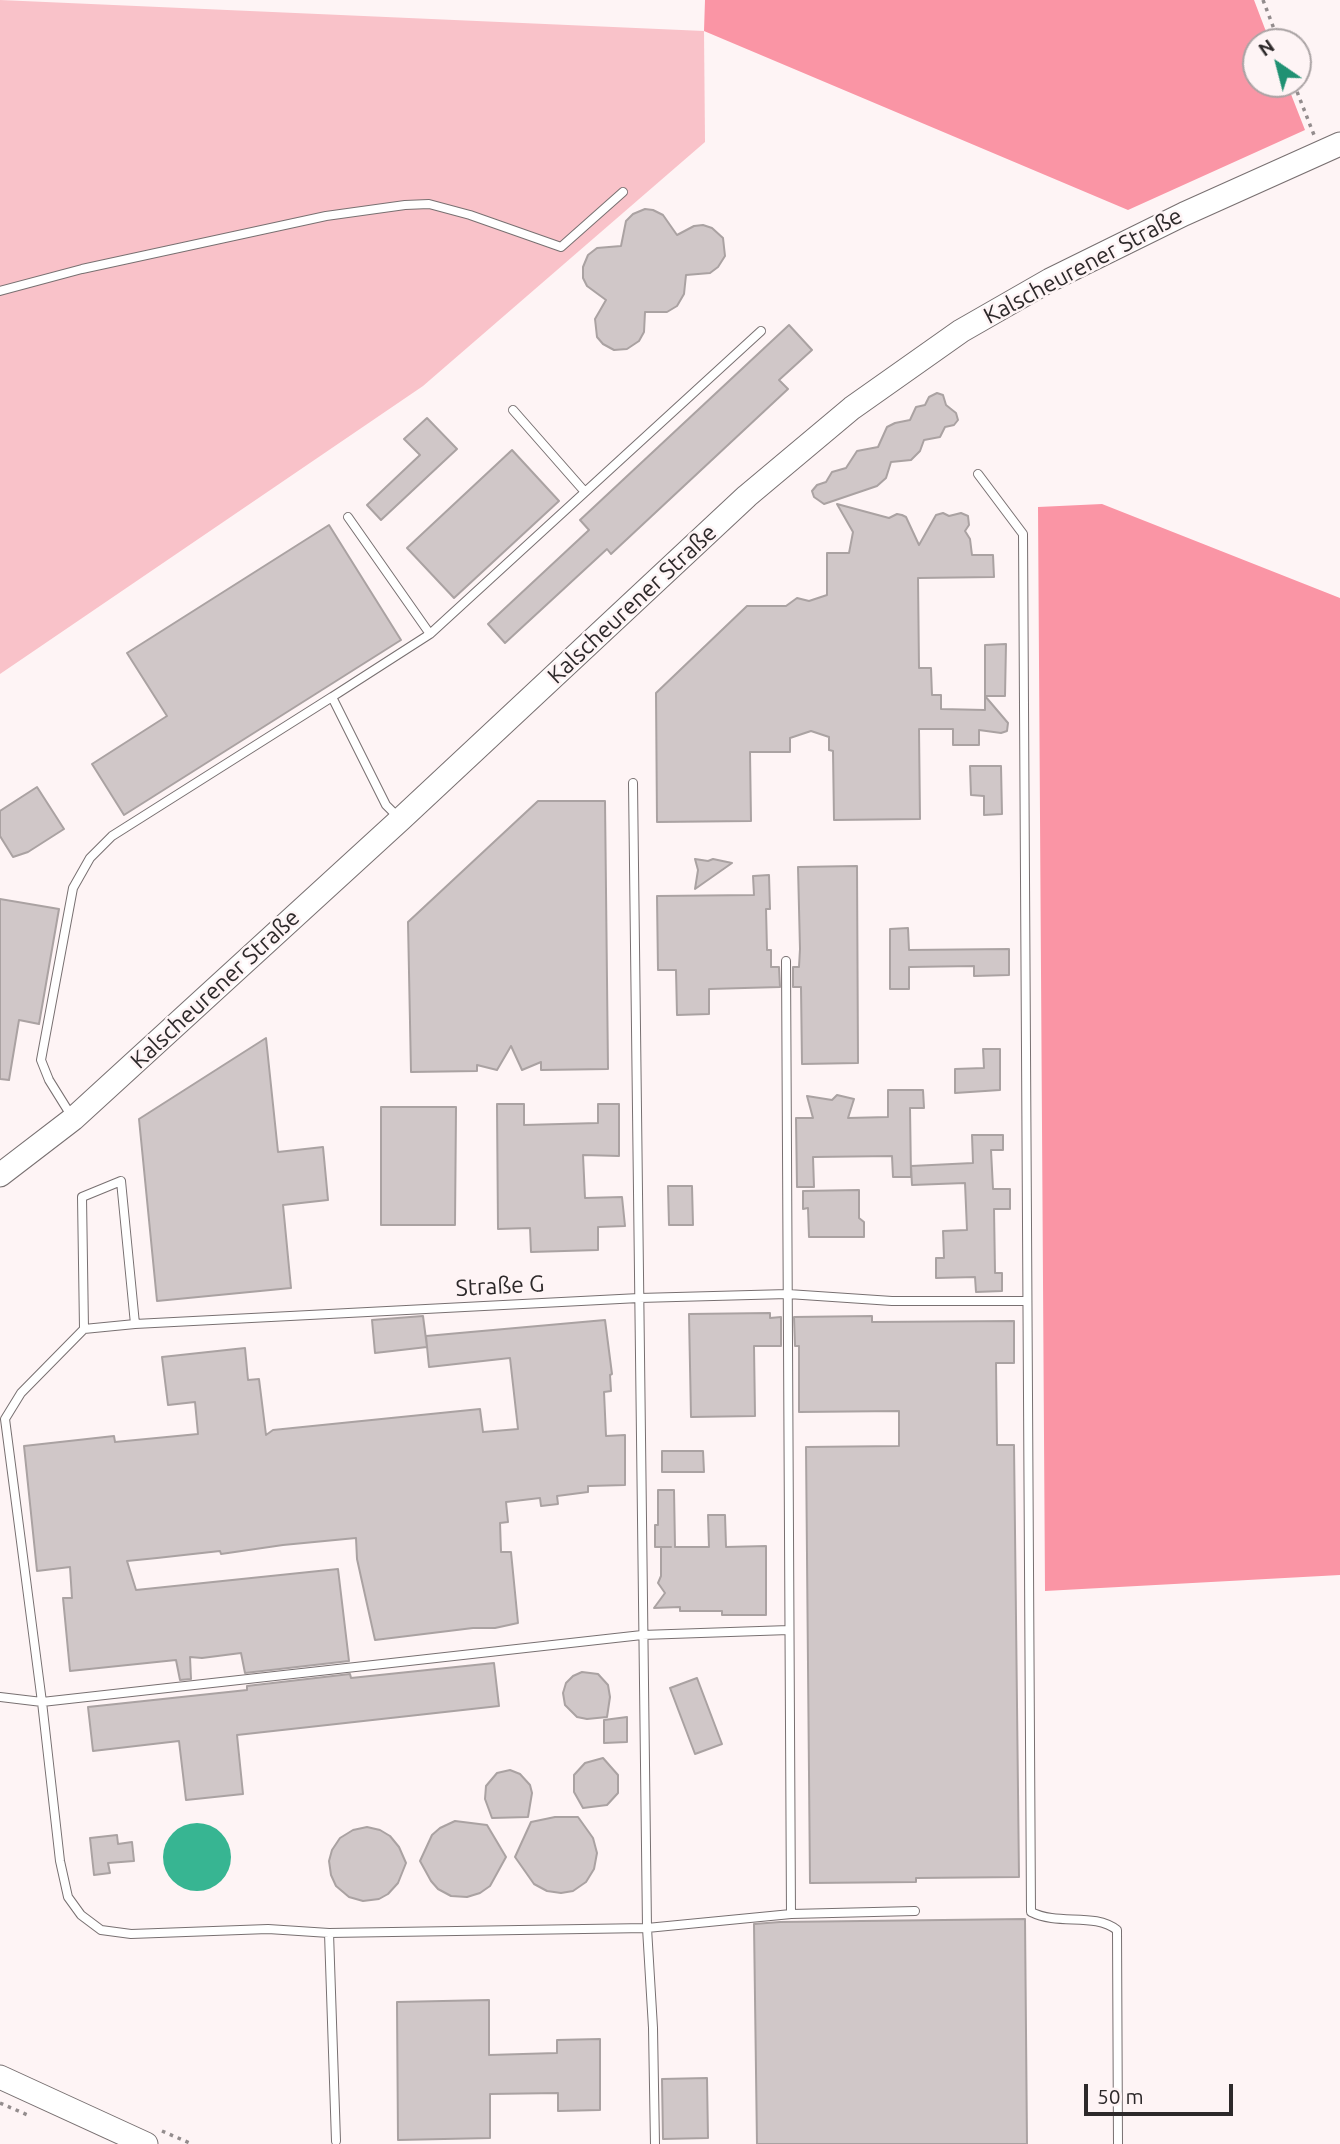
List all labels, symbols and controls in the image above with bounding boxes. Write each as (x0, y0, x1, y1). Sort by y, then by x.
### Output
north arrow (1242, 28, 1312, 98)
text: N (1254, 34, 1278, 61)
street label: Kalscheurener Straße (979, 202, 1187, 330)
street label: Kalscheurener Straße (542, 519, 722, 689)
street label: Kalscheurener Straße (125, 904, 305, 1074)
street label: Straße G (455, 1270, 545, 1302)
scale bar (1088, 2070, 1237, 2114)
text: 50 m (1097, 2084, 1144, 2108)

